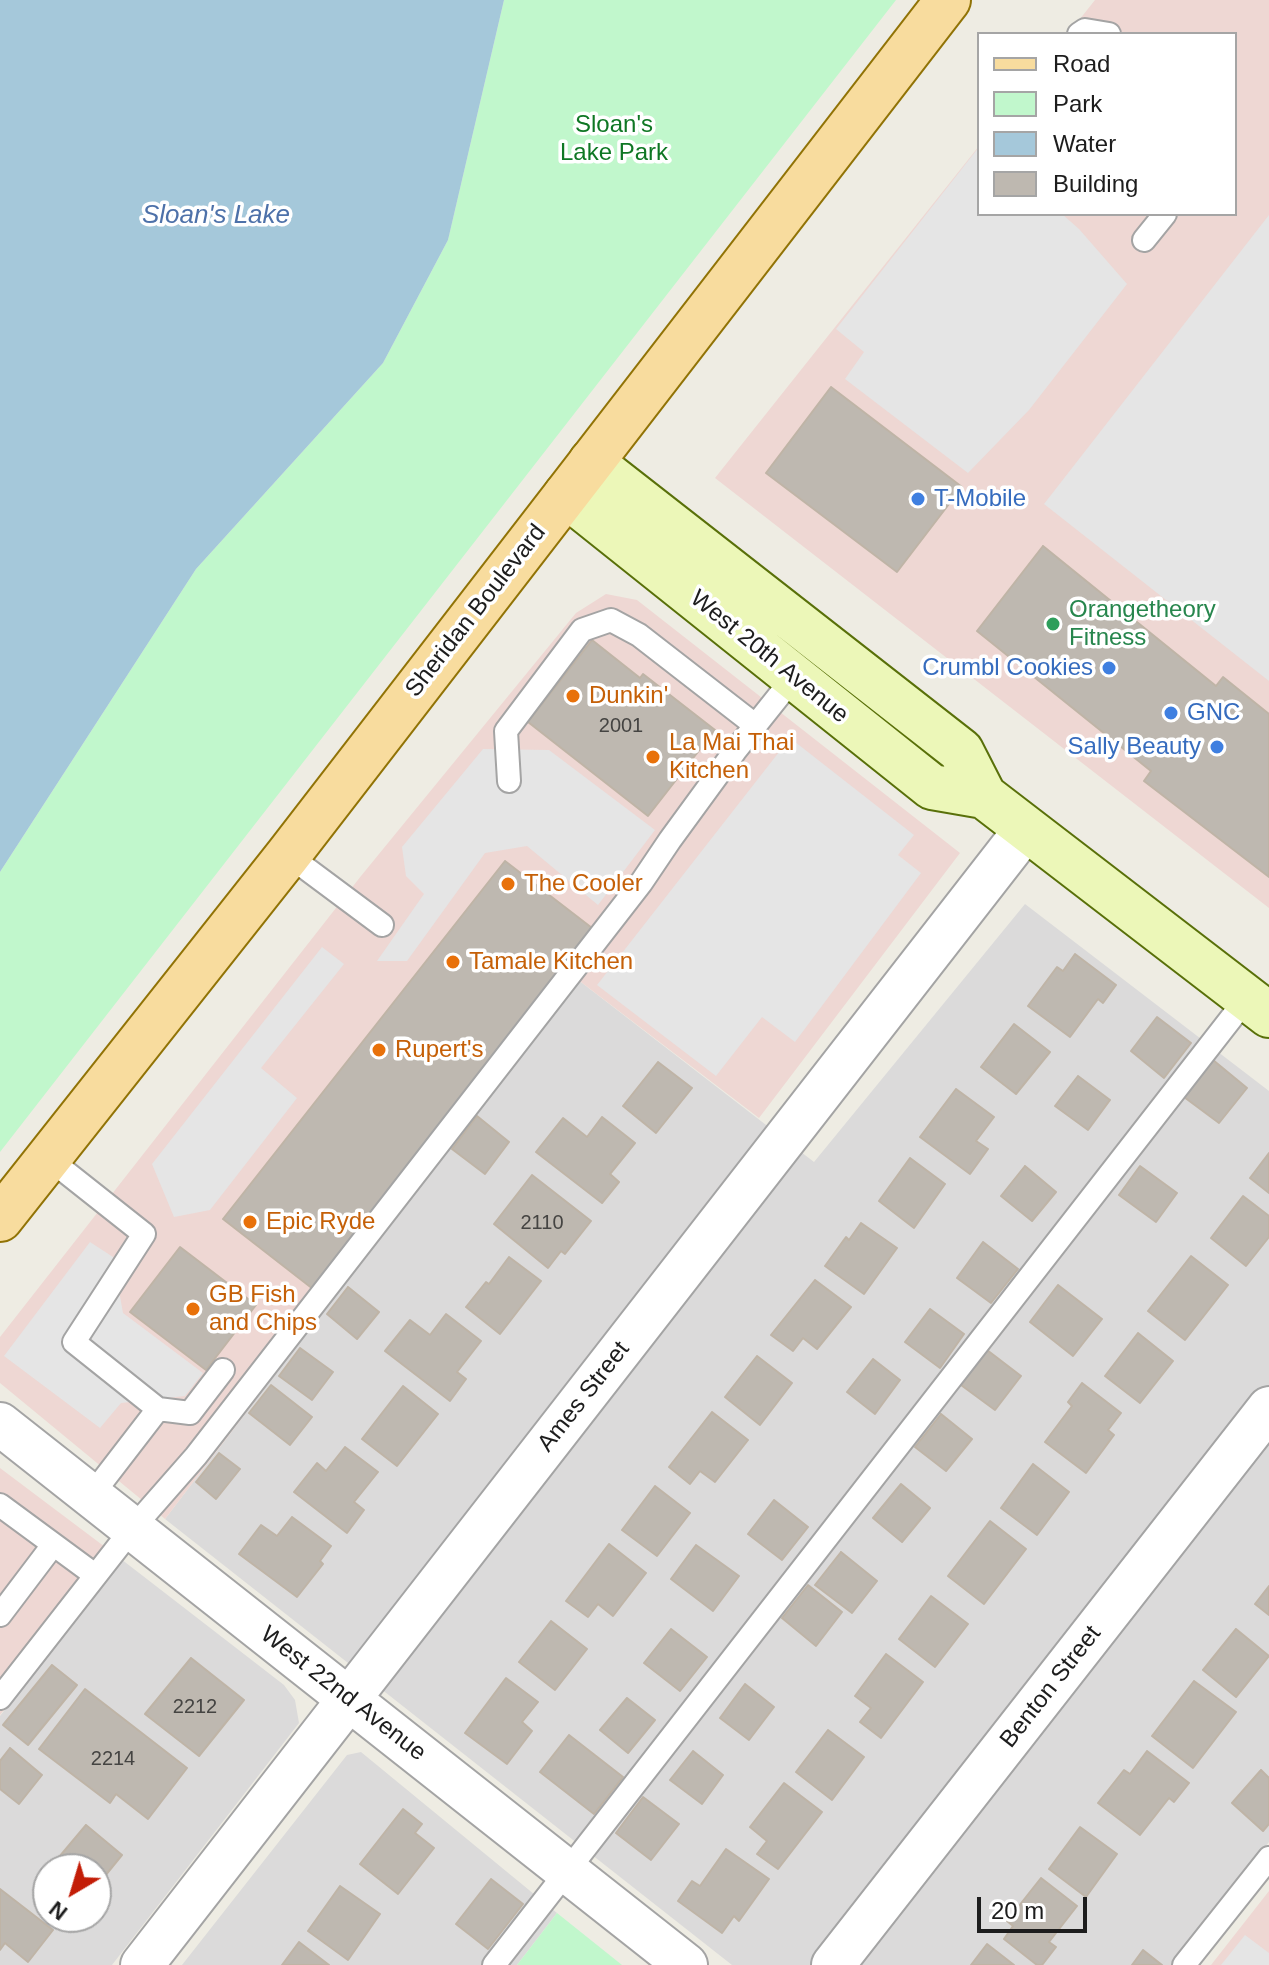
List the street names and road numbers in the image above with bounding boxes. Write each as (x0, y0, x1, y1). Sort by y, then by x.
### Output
street label: Sheridan Boulevard (400, 519, 552, 703)
street label: West 20th Avenue (684, 584, 854, 730)
street label: Ames Street (532, 1336, 636, 1458)
street label: West 22nd Avenue (255, 1620, 431, 1768)
street label: Benton Street (994, 1620, 1108, 1754)

